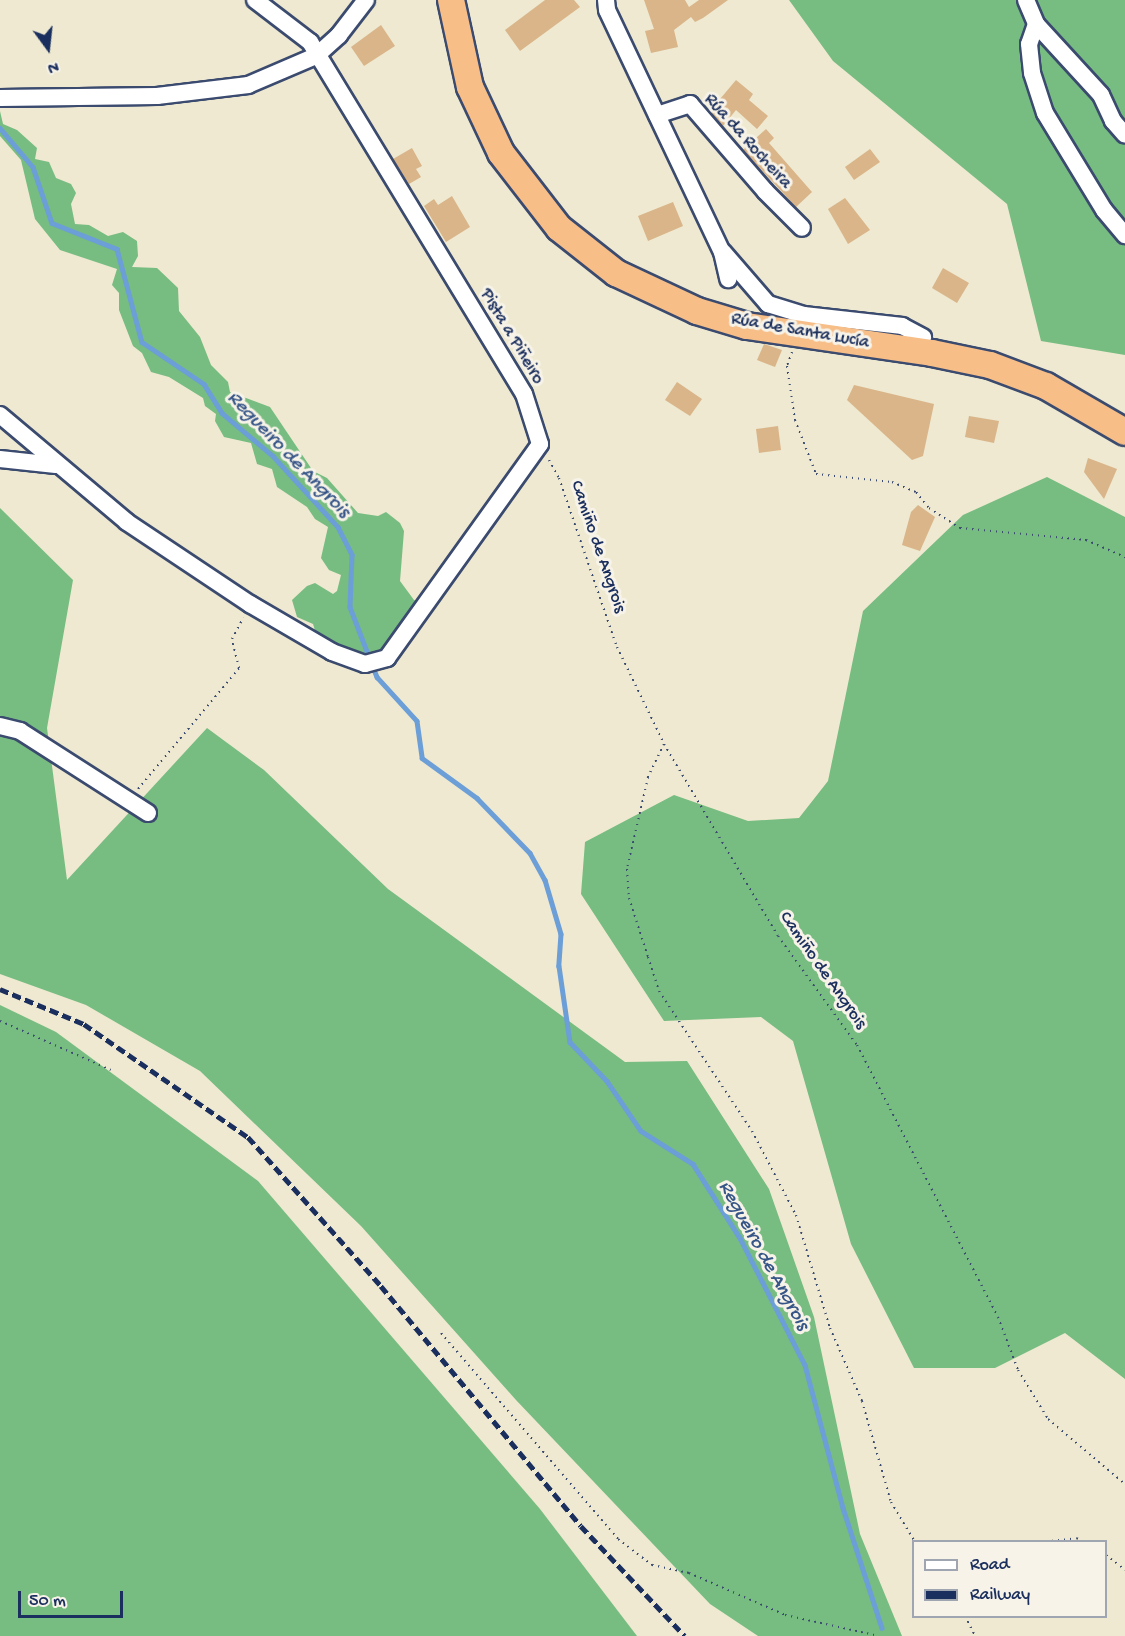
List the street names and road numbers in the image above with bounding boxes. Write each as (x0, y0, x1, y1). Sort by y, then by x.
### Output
street label: Rúa da Rocheira (698, 90, 796, 194)
street label: Pista a Piñeiro (474, 285, 548, 389)
street label: Rúa de Santa Lucía (729, 309, 871, 355)
street label: Camiño de Angrois (564, 478, 630, 616)
street label: Camiño de Angrois (773, 908, 871, 1034)

